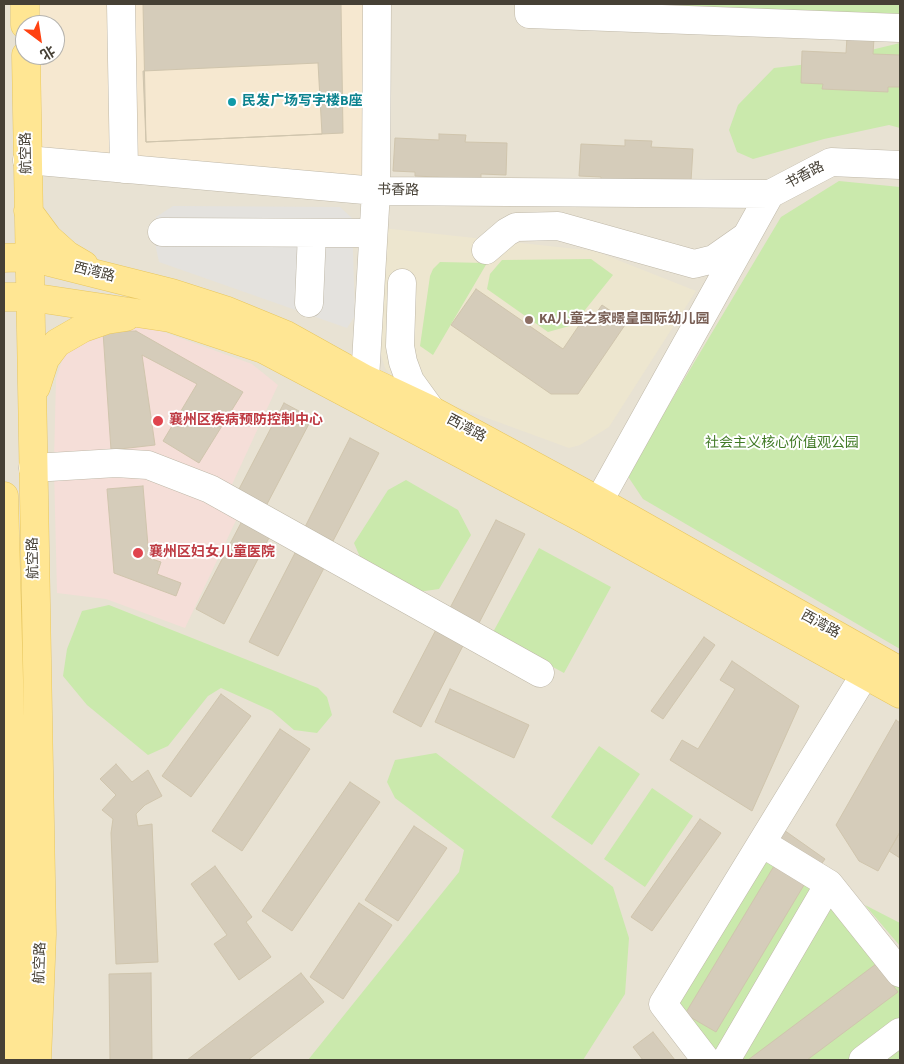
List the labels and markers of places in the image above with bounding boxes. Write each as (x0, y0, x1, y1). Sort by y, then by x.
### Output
place label: 民发广场写字楼B座 (242, 94, 362, 110)
marker: 民发广场写字楼B座 (226, 96, 238, 108)
place label: KA儿童之家暻皇国际幼儿园 (539, 312, 709, 328)
marker: KA儿童之家暻皇国际幼儿园 (523, 314, 535, 326)
place label: 襄州区疾病预防控制中心 (169, 413, 323, 429)
marker: 襄州区疾病预防控制中心 (151, 414, 165, 428)
place label: 襄州区妇女儿童医院 (149, 545, 275, 561)
marker: 襄州区妇女儿童医院 (131, 546, 145, 560)

